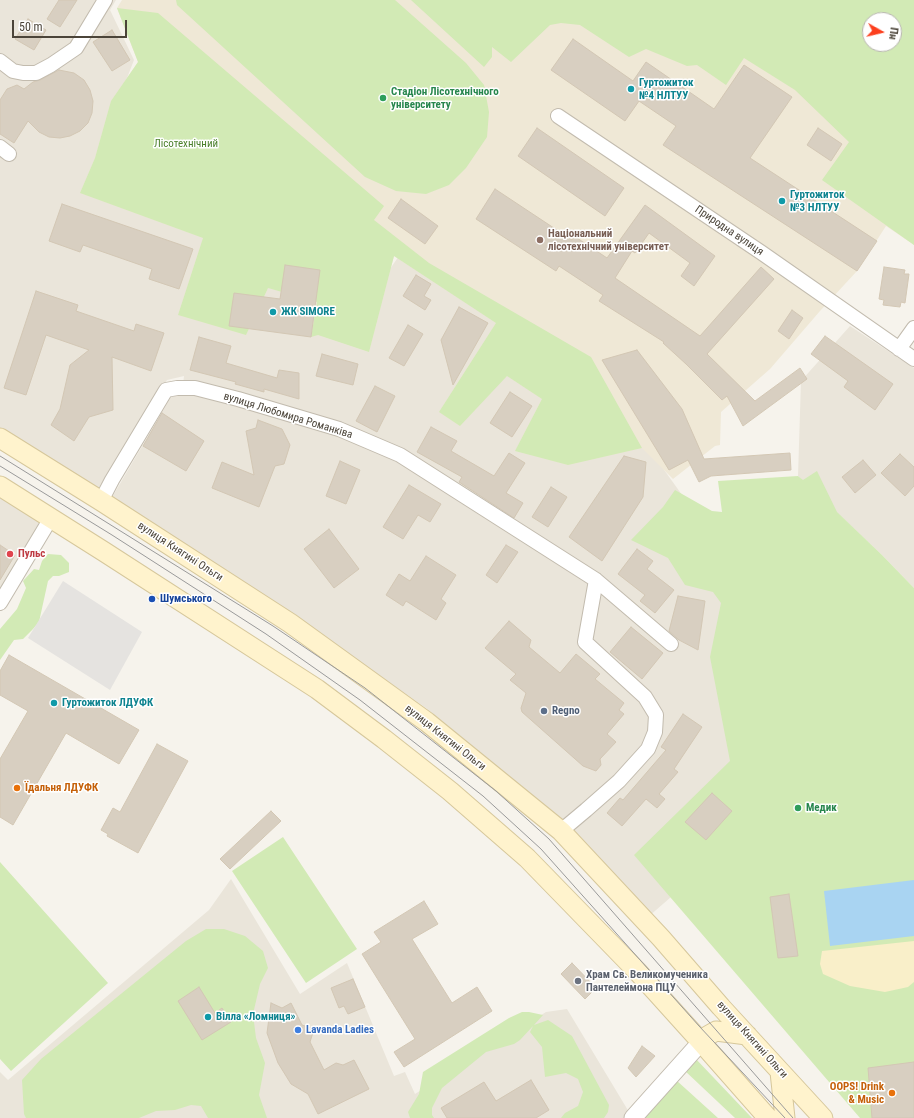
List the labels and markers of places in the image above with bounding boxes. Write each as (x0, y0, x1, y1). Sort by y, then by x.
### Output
place label: Гуртожиток №4 НЛТУУ (639, 76, 693, 102)
marker: Гуртожиток №4 НЛТУУ (626, 84, 636, 94)
place label: Стадіон Лісотехнічного університету (391, 85, 499, 111)
marker: Стадіон Лісотехнічного університету (378, 93, 388, 103)
place label: Гуртожиток №3 НЛТУУ (790, 188, 844, 214)
marker: Гуртожиток №3 НЛТУУ (777, 196, 787, 206)
place label: Національний лісотехнічний університет (548, 227, 669, 253)
marker: Національний лісотехнічний університет (535, 235, 545, 245)
place label: ЖК SIMORE (281, 305, 335, 319)
marker: ЖК SIMORE (268, 307, 278, 317)
place label: Пульс (18, 547, 45, 561)
marker: Пульс (5, 549, 15, 559)
place label: Шумського (160, 592, 212, 606)
marker: Шумського (147, 594, 157, 604)
place label: Гуртожиток ЛДУФК (62, 696, 153, 710)
marker: Гуртожиток ЛДУФК (49, 698, 59, 708)
place label: Regno (552, 704, 580, 718)
marker: Regno (539, 706, 549, 716)
place label: Їдальня ЛДУФК (25, 781, 98, 795)
marker: Їдальня ЛДУФК (12, 783, 22, 793)
place label: Медик (806, 801, 837, 815)
marker: Медик (793, 803, 803, 813)
place label: Храм Св. Великомученика Пантелеймона ПЦУ (586, 968, 708, 994)
marker: Храм Св. Великомученика Пантелеймона ПЦУ (573, 976, 583, 986)
place label: Вілла «Ломниця» (216, 1010, 296, 1024)
marker: Вілла «Ломниця» (203, 1012, 213, 1022)
place label: Lavanda Ladies (306, 1023, 374, 1037)
marker: Lavanda Ladies (293, 1025, 303, 1035)
place label: OOPS! Drink & Music (830, 1080, 884, 1106)
marker: OOPS! Drink & Music (887, 1088, 897, 1098)

